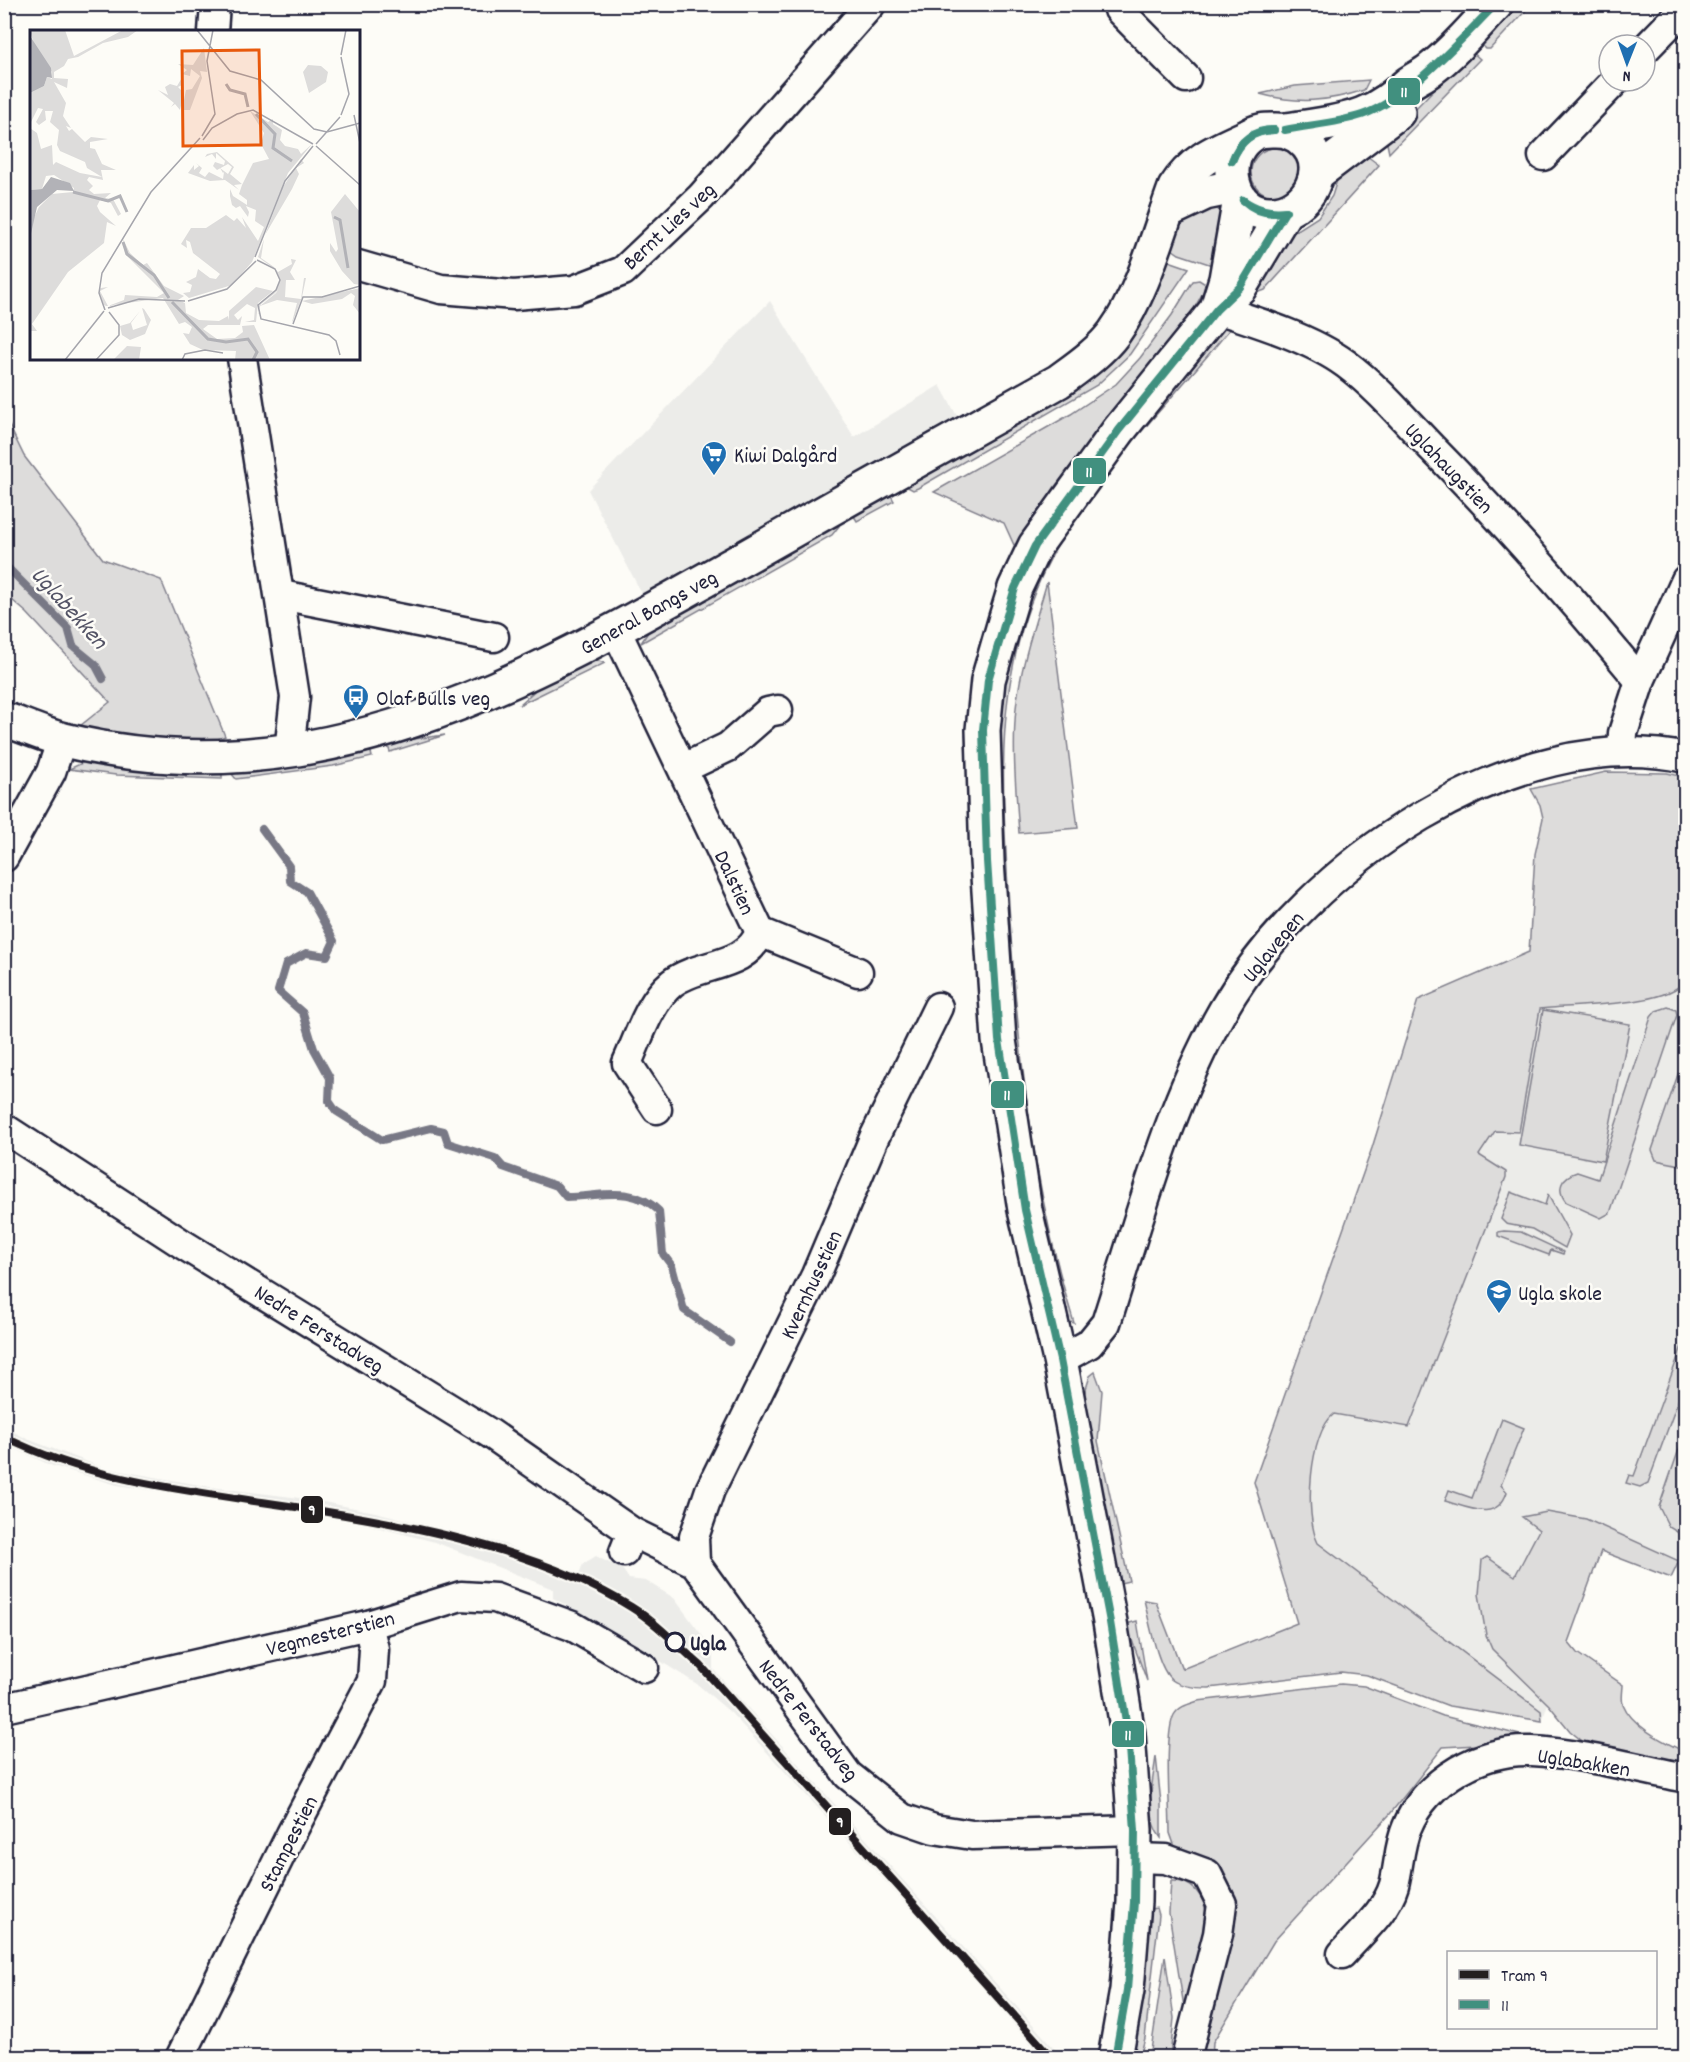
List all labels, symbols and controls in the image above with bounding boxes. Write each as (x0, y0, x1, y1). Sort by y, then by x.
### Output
inset map (30, 30, 360, 360)
north arrow (1597, 33, 1657, 93)
text: N (1623, 64, 1631, 87)
line badge: 11 (1387, 77, 1421, 106)
text: 11 (1400, 82, 1408, 105)
street label: Bernt Lies veg (617, 176, 724, 279)
street label: Uglahaugstien (1396, 417, 1499, 522)
supermarket icon: Kiwi Dalgård (699, 439, 729, 477)
place label: Kiwi Dalgård (734, 442, 837, 473)
line badge: 11 (1072, 457, 1107, 485)
text: 11 (1085, 462, 1093, 485)
water label: Uglabekken (21, 560, 115, 659)
street label: General Bangs veg (575, 563, 724, 665)
bus stop icon: Olaf Bulls veg (341, 682, 371, 720)
place label: Olaf Bulls veg (376, 685, 490, 716)
street label: Dalstien (704, 846, 761, 921)
street label: Uglavegen (1236, 906, 1313, 991)
line badge: 11 (990, 1080, 1025, 1109)
text: 11 (1003, 1085, 1011, 1108)
street label: Kvernhusstien (774, 1226, 852, 1345)
school or university icon: Ugla skole (1484, 1277, 1514, 1315)
street label: Nedre Ferstadveg (247, 1279, 389, 1383)
place label: Ugla skole (1518, 1280, 1602, 1311)
line badge: 9 (300, 1495, 324, 1524)
text: 9 (308, 1500, 316, 1523)
street label: Vegmesterstien (263, 1604, 398, 1666)
place label: Ugla (690, 1630, 726, 1661)
marker: Ugla (665, 1632, 685, 1652)
street label: Nedre Ferstadveg (749, 1653, 865, 1789)
line badge: 11 (1111, 1720, 1145, 1748)
text: 11 (1124, 1725, 1132, 1748)
street label: Uglabakken (1535, 1742, 1632, 1787)
street label: Stampestien (253, 1791, 328, 1898)
line badge: 9 (828, 1807, 852, 1836)
text: 9 (836, 1812, 844, 1835)
legend (1447, 1951, 1657, 2029)
text: Tram 9 (1501, 1965, 1548, 1990)
text: 11 (1501, 1995, 1509, 2020)

